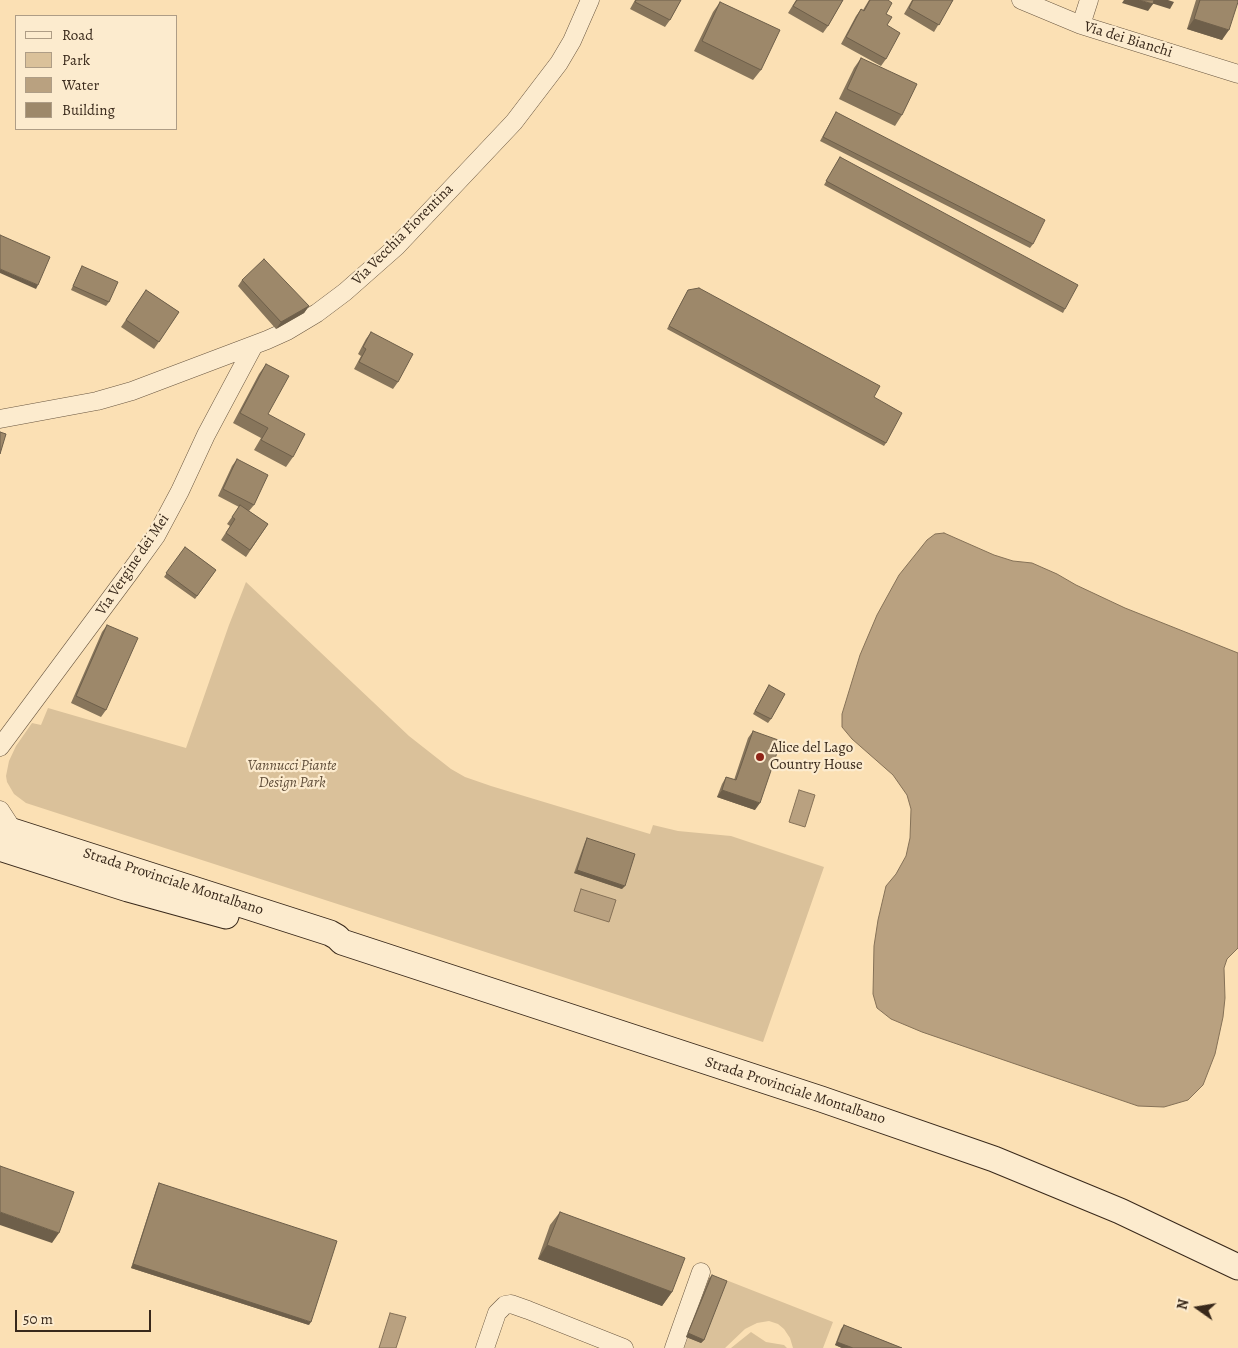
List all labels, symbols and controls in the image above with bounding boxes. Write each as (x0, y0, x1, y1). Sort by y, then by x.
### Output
legend (15, 15, 178, 130)
street label: Via dei Bianchi (1082, 18, 1174, 62)
text: Road (62, 25, 93, 45)
text: Park (62, 50, 90, 70)
text: Water (62, 75, 99, 95)
text: Building (62, 100, 115, 120)
street label: Via Vecchia Fiorentina (348, 180, 458, 290)
street label: Via Vergine dei Mei (92, 511, 174, 619)
place label: Alice del Lago Country House (770, 739, 863, 774)
marker: Alice del Lago Country House (754, 751, 766, 763)
park label: Vannucci Piante Design Park (248, 757, 336, 792)
street label: Strada Provinciale Montalbano (81, 844, 265, 920)
street label: Strada Provinciale Montalbano (703, 1053, 887, 1129)
north arrow (1173, 1283, 1223, 1333)
text: N (1172, 1297, 1193, 1312)
scale bar (18, 1300, 154, 1332)
text: 50 m (23, 1309, 53, 1329)

